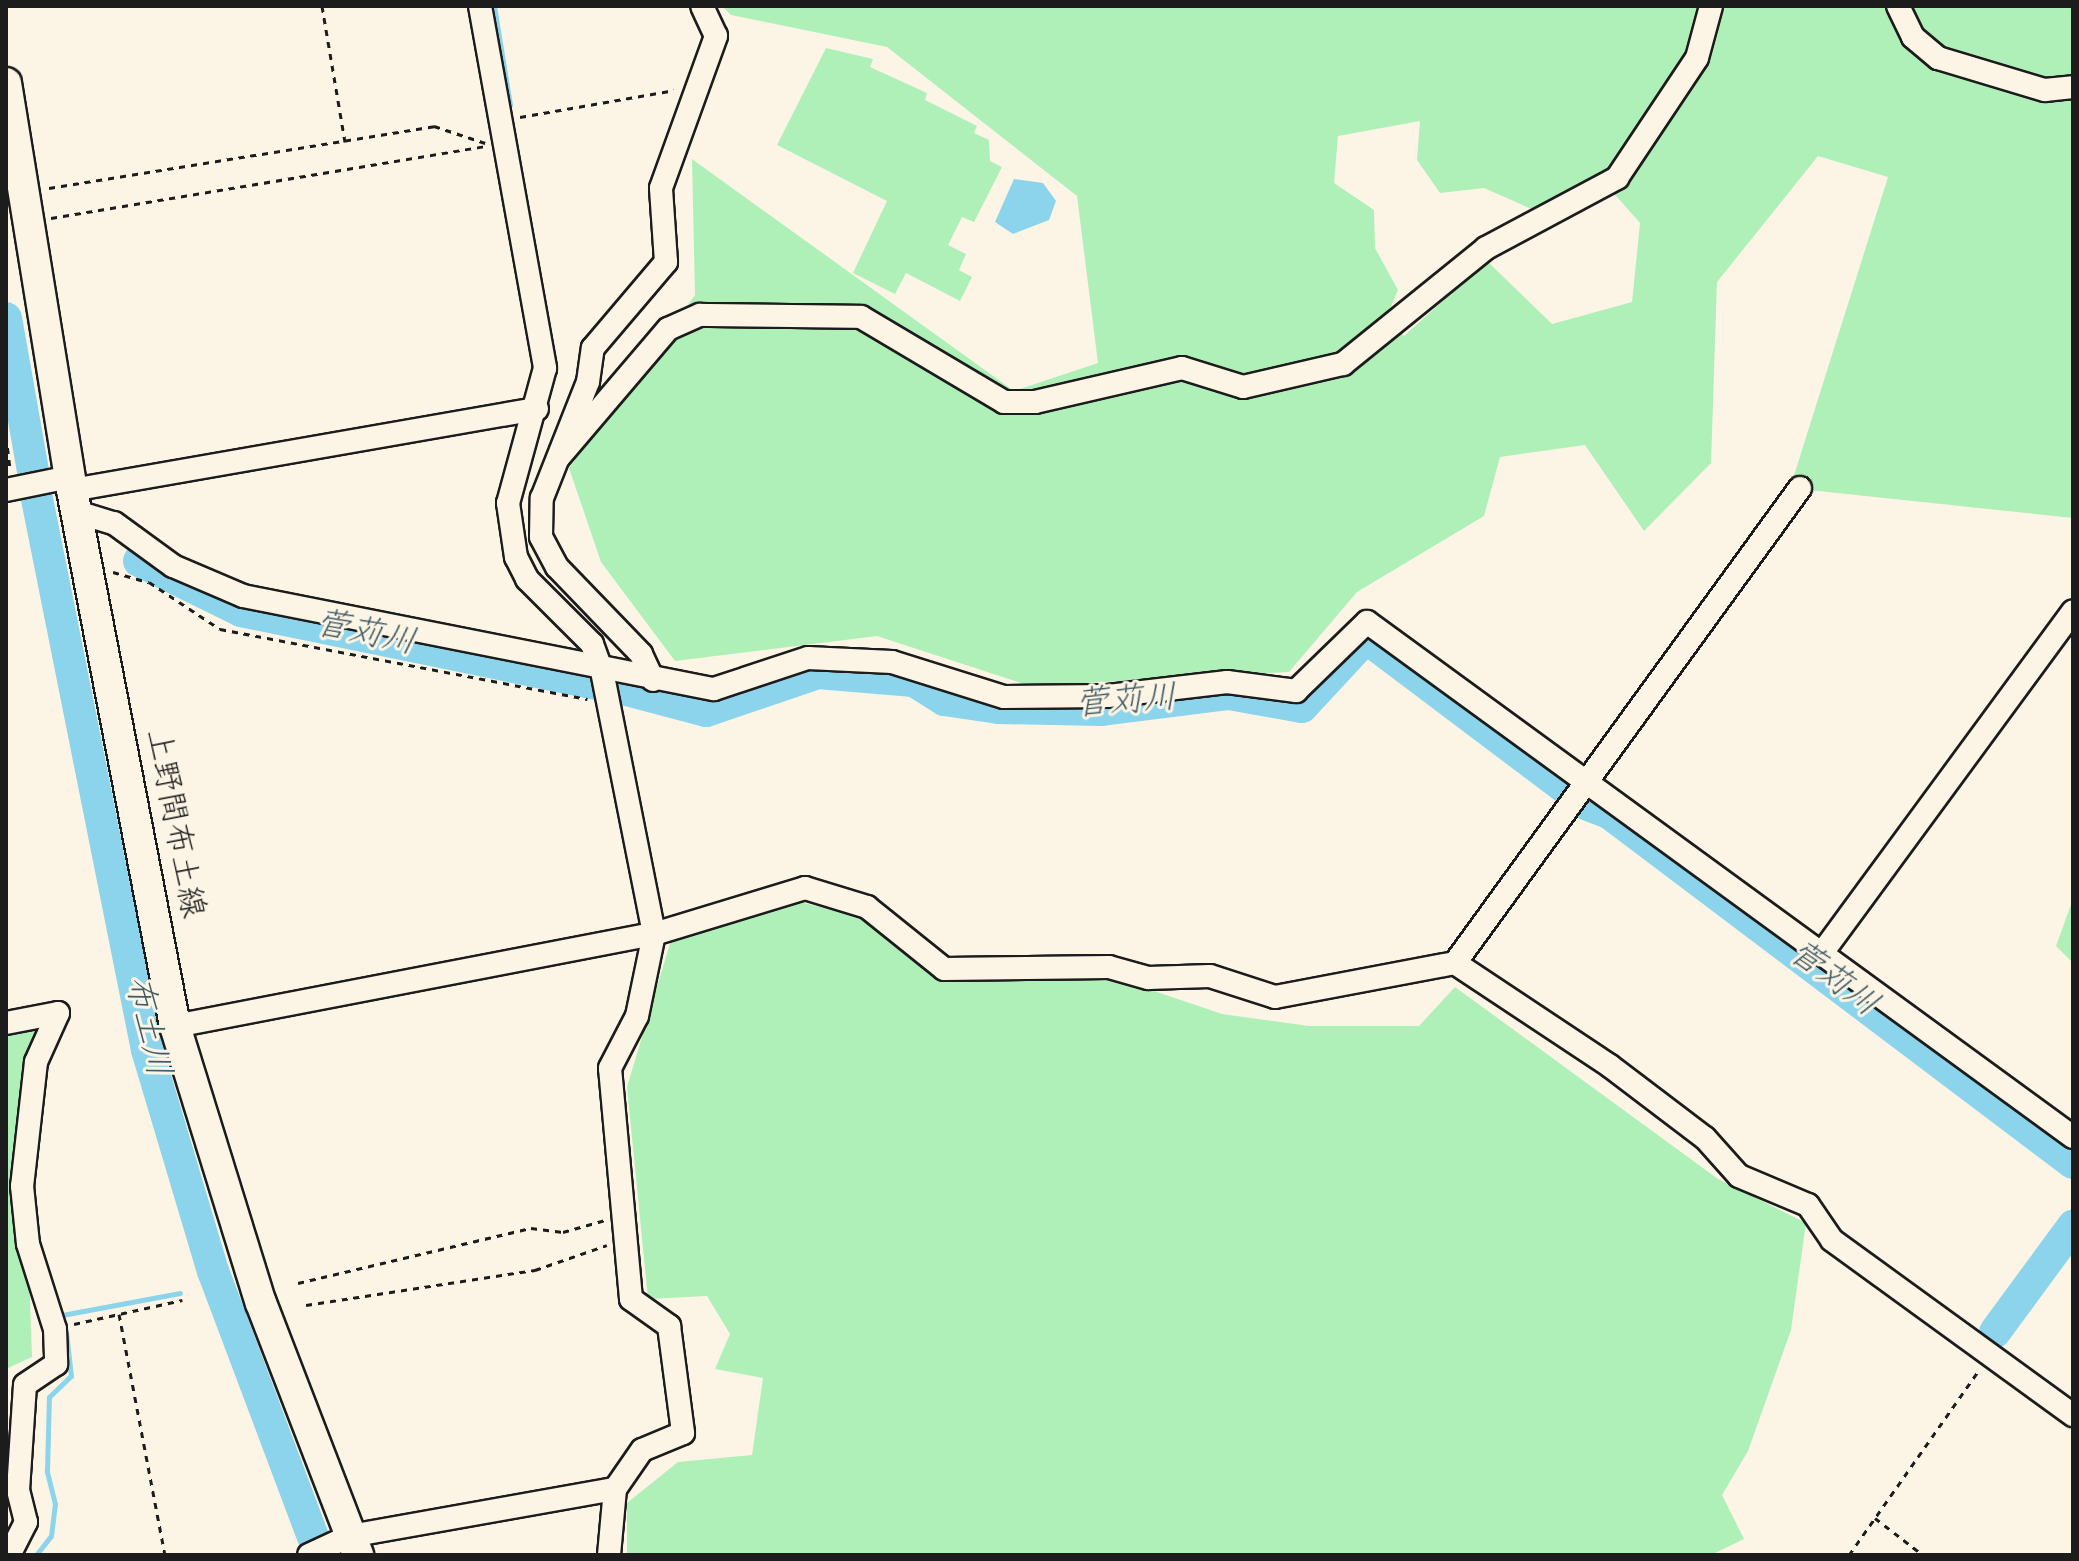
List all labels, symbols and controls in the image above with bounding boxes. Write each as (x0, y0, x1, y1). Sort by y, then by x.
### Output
water label: 菅苅川 (311, 605, 419, 667)
water label: 菅苅川 (1074, 680, 1178, 728)
street label: 上野間布土線 (135, 726, 209, 922)
water label: 菅苅川 (1779, 934, 1885, 1028)
water label: 布土川 (114, 973, 176, 1081)

